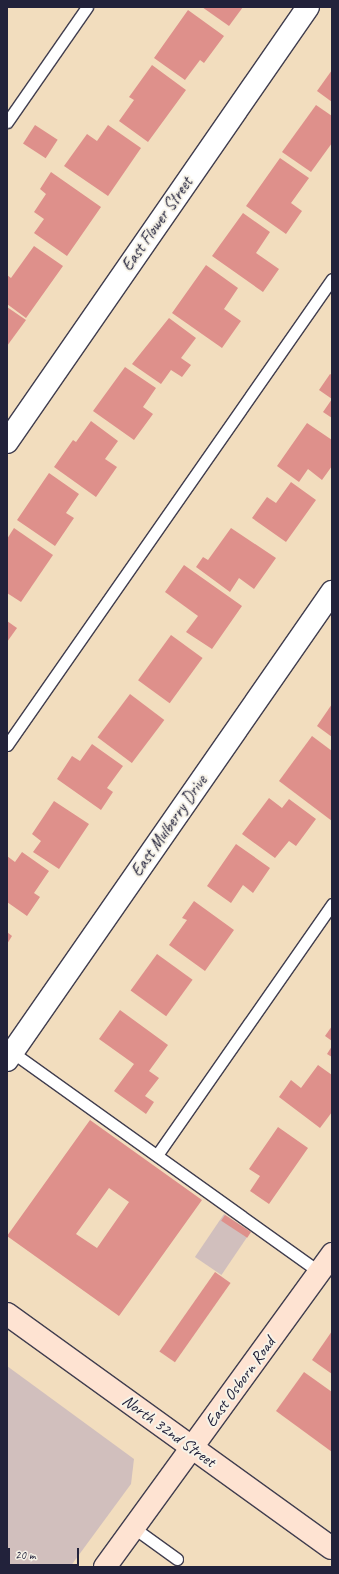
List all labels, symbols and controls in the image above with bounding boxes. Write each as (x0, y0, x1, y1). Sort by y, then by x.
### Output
street label: East Flower Street (117, 173, 197, 275)
street label: East Mulberry Drive (127, 771, 211, 881)
street label: East Osborn Road (201, 1333, 279, 1431)
street label: North 32nd Street (118, 1390, 220, 1472)
scale bar (10, 1540, 81, 1566)
text: 20 m (15, 1547, 35, 1563)

